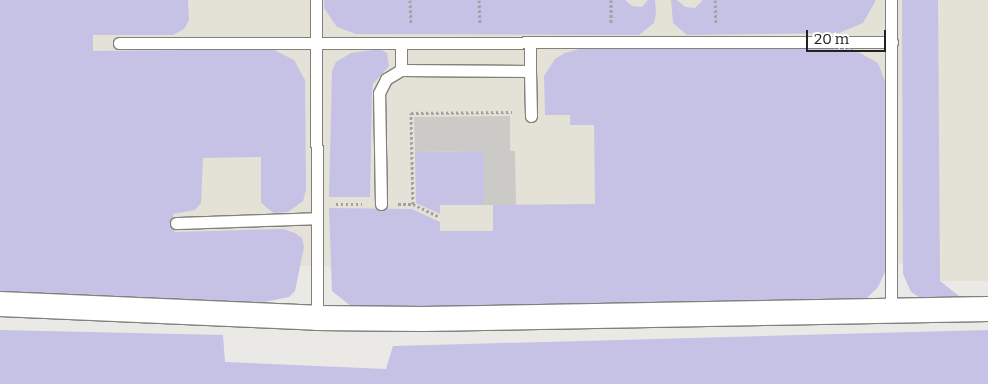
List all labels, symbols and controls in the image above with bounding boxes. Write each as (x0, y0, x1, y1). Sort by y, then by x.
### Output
scale bar (808, 20, 888, 52)
text: 20 m (814, 30, 849, 48)

